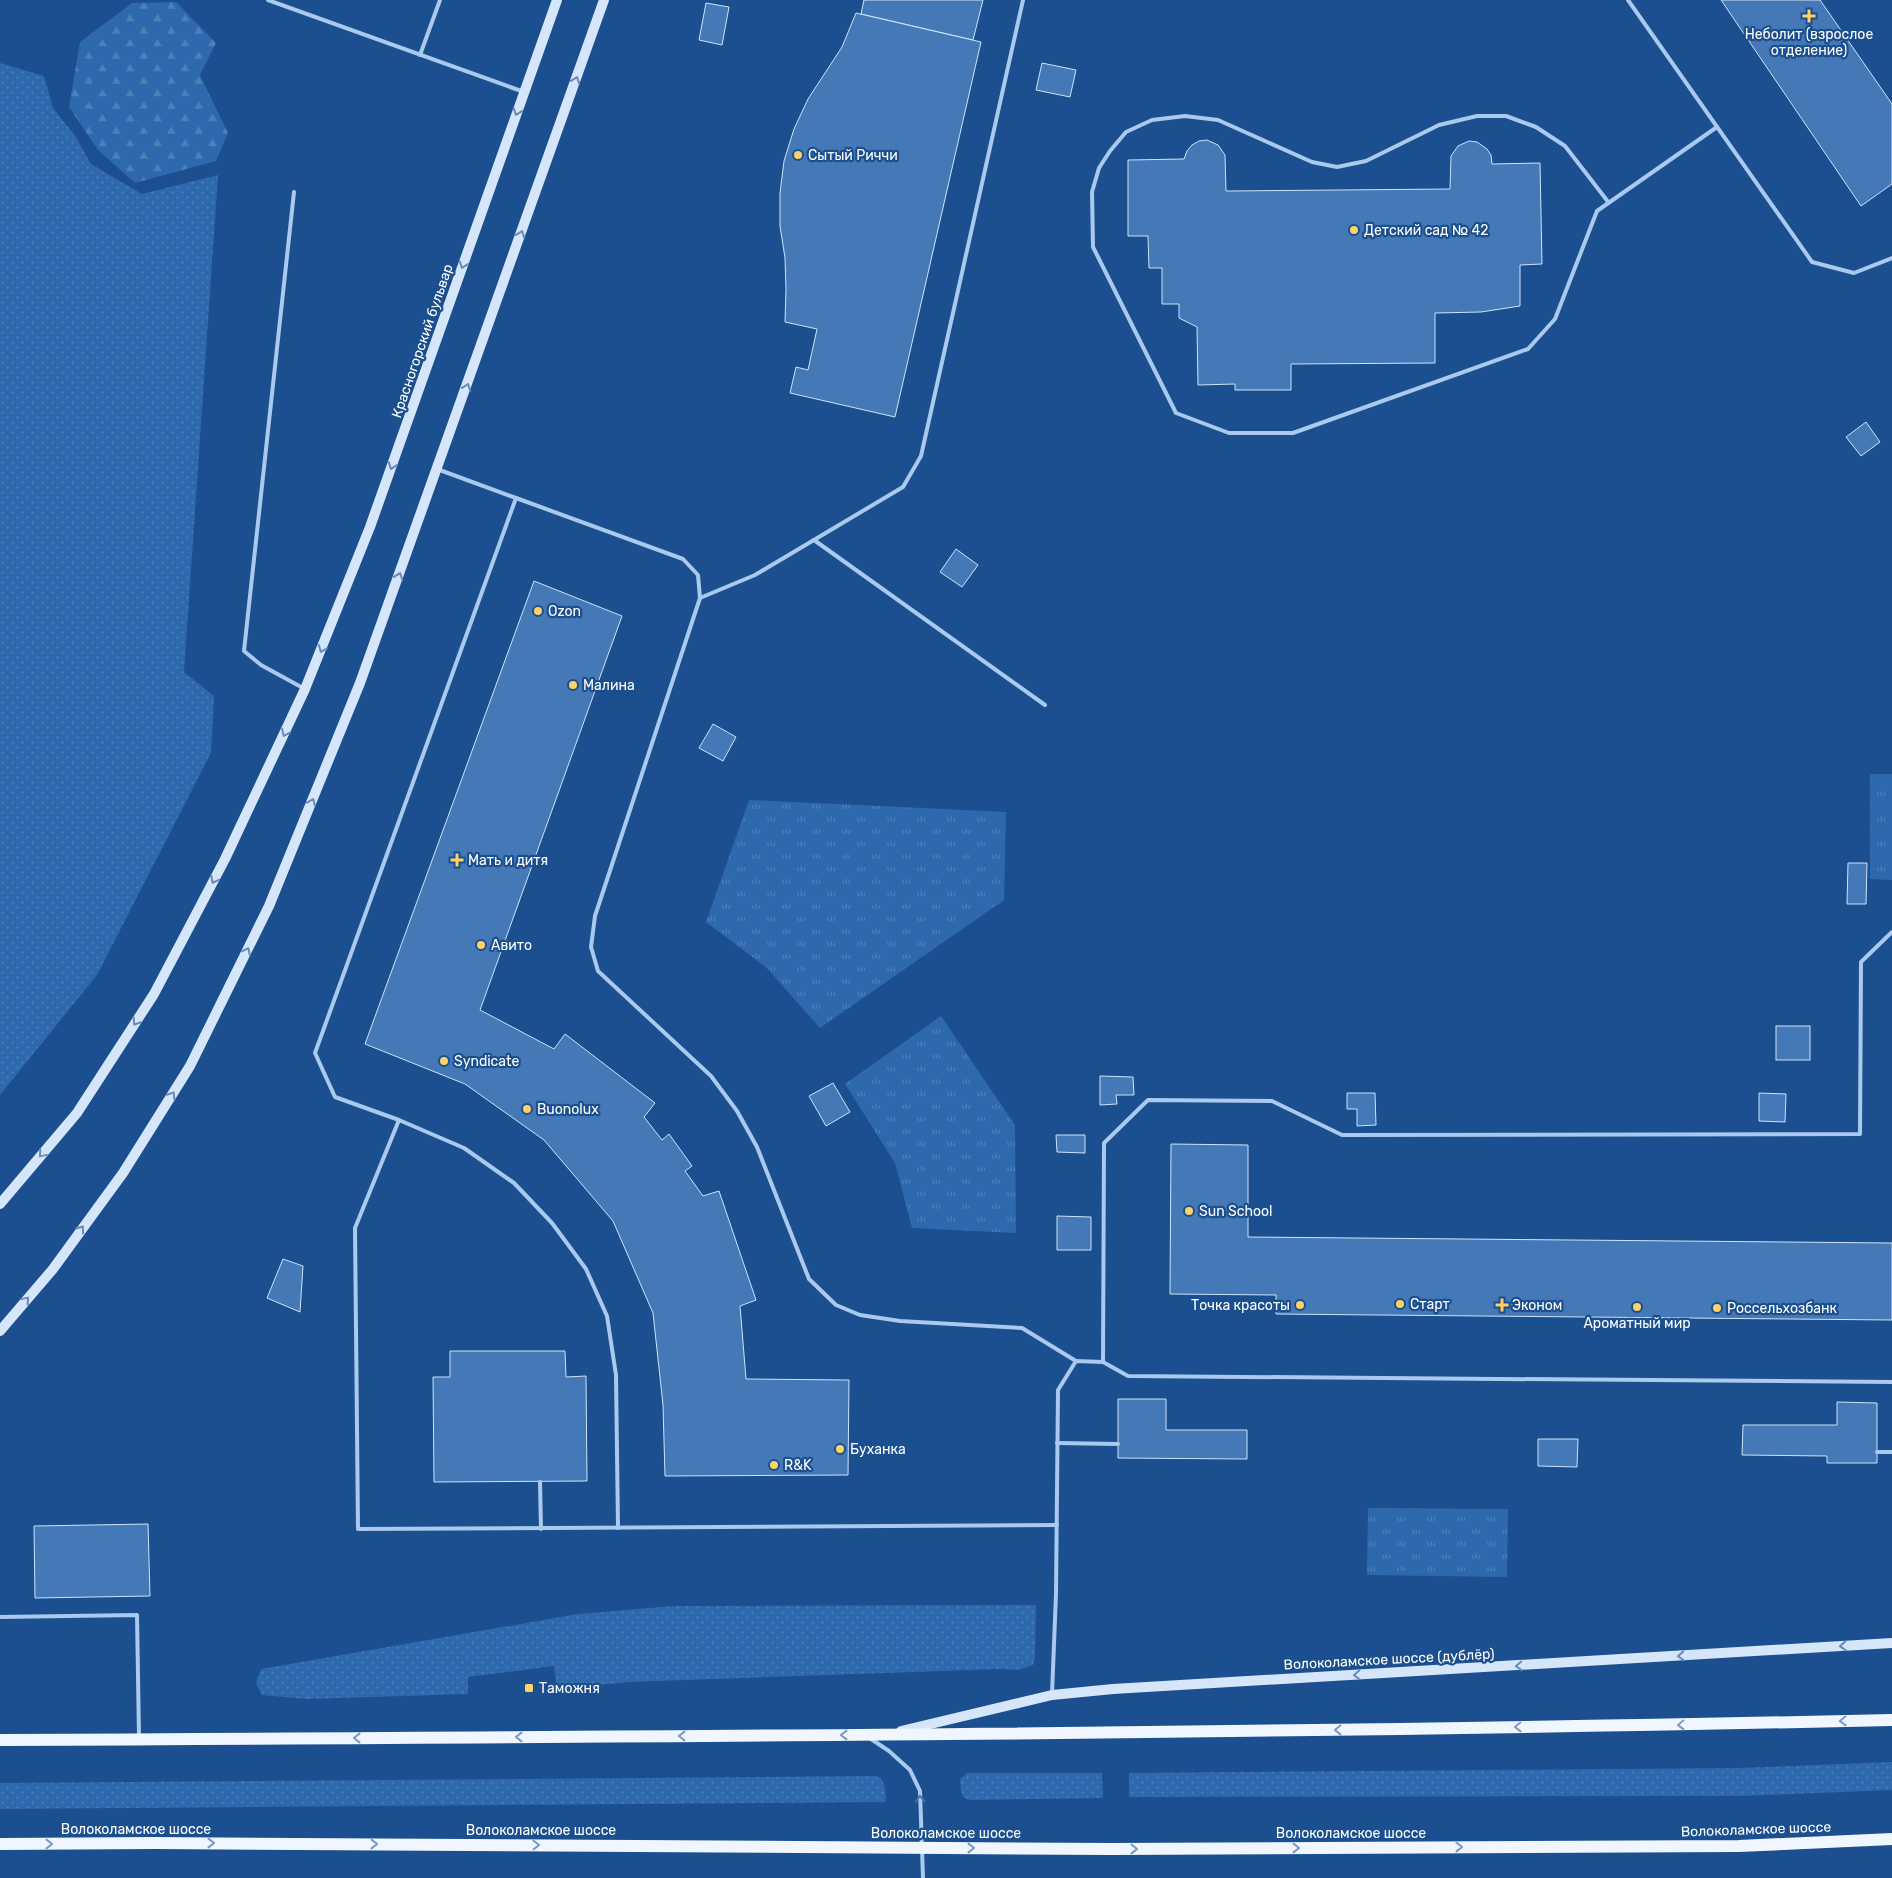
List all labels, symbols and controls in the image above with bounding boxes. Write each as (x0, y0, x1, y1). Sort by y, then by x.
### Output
marker: Неболит (взрослое отделение) (1802, 9, 1816, 23)
place label: Неболит (взрослое отделение) (1745, 26, 1873, 59)
one-way arrow (570, 77, 580, 85)
one-way arrow (513, 107, 523, 116)
place label: Сытый Риччи (808, 147, 898, 164)
marker: Сытый Риччи (792, 149, 804, 161)
place label: Детский сад № 42 (1364, 222, 1488, 239)
marker: Детский сад № 42 (1348, 224, 1360, 236)
one-way arrow (515, 230, 525, 238)
one-way arrow (459, 261, 469, 269)
street label: Красногорский бульвар (388, 262, 457, 420)
one-way arrow (461, 383, 471, 391)
one-way arrow (388, 461, 398, 470)
one-way arrow (393, 572, 403, 581)
place label: Ozon (548, 603, 581, 620)
marker: Ozon (532, 605, 544, 617)
one-way arrow (317, 644, 327, 652)
place label: Малина (583, 677, 635, 694)
marker: Малина (567, 679, 579, 691)
one-way arrow (280, 728, 291, 737)
one-way arrow (306, 798, 316, 807)
place label: Мать и дитя (468, 852, 548, 869)
marker: Мать и дитя (450, 853, 464, 867)
one-way arrow (211, 874, 221, 883)
place label: Авито (491, 937, 532, 954)
marker: Авито (475, 939, 487, 951)
one-way arrow (241, 947, 251, 956)
one-way arrow (133, 1016, 142, 1026)
place label: Syndicate (454, 1053, 519, 1070)
marker: Syndicate (438, 1055, 450, 1067)
one-way arrow (166, 1091, 175, 1100)
place label: Buonolux (537, 1101, 599, 1118)
marker: Buonolux (521, 1103, 533, 1115)
one-way arrow (39, 1149, 48, 1158)
place label: Sun School (1199, 1203, 1273, 1220)
marker: Sun School (1183, 1205, 1195, 1217)
one-way arrow (75, 1226, 85, 1235)
place label: Старт (1410, 1296, 1450, 1313)
one-way arrow (21, 1297, 29, 1306)
place label: Точка красоты (1191, 1297, 1290, 1314)
place label: Эконом (1512, 1297, 1562, 1314)
marker: Старт (1394, 1298, 1406, 1310)
marker: Точка красоты (1294, 1299, 1306, 1311)
marker: Эконом (1496, 1299, 1508, 1311)
place label: Россельхозбанк (1727, 1300, 1838, 1317)
marker: Ароматный мир (1631, 1301, 1643, 1313)
marker: Россельхозбанк (1711, 1302, 1723, 1314)
place label: Ароматный мир (1583, 1315, 1691, 1332)
place label: Буханка (850, 1441, 906, 1458)
marker: Буханка (834, 1443, 846, 1455)
place label: R&K (784, 1457, 812, 1474)
marker: R&K (768, 1459, 780, 1471)
one-way arrow (1839, 1641, 1847, 1652)
street label: Волоколамское шоссе (дублёр) (1283, 1645, 1495, 1674)
one-way arrow (1677, 1650, 1685, 1661)
one-way arrow (1515, 1660, 1523, 1671)
one-way arrow (1352, 1670, 1360, 1681)
place label: Таможня (539, 1680, 600, 1697)
marker: Таможня (523, 1682, 535, 1694)
one-way arrow (1839, 1715, 1847, 1726)
one-way arrow (1677, 1719, 1685, 1730)
one-way arrow (1514, 1722, 1522, 1732)
one-way arrow (1334, 1725, 1342, 1735)
one-way arrow (840, 1730, 848, 1740)
one-way arrow (677, 1731, 685, 1741)
one-way arrow (515, 1732, 522, 1742)
one-way arrow (352, 1733, 360, 1743)
one-way arrow (915, 1795, 926, 1803)
street label: Волоколамское шоссе (1681, 1818, 1832, 1841)
street label: Волоколамское шоссе (61, 1821, 211, 1838)
street label: Волоколамское шоссе (466, 1822, 616, 1839)
street label: Волоколамское шоссе (871, 1825, 1021, 1842)
street label: Волоколамское шоссе (1276, 1825, 1426, 1842)
one-way arrow (208, 1838, 215, 1848)
one-way arrow (45, 1839, 53, 1849)
one-way arrow (370, 1839, 378, 1849)
one-way arrow (532, 1840, 540, 1850)
one-way arrow (1456, 1842, 1463, 1852)
one-way arrow (968, 1843, 976, 1853)
one-way arrow (1293, 1843, 1301, 1853)
one-way arrow (1130, 1844, 1138, 1854)

